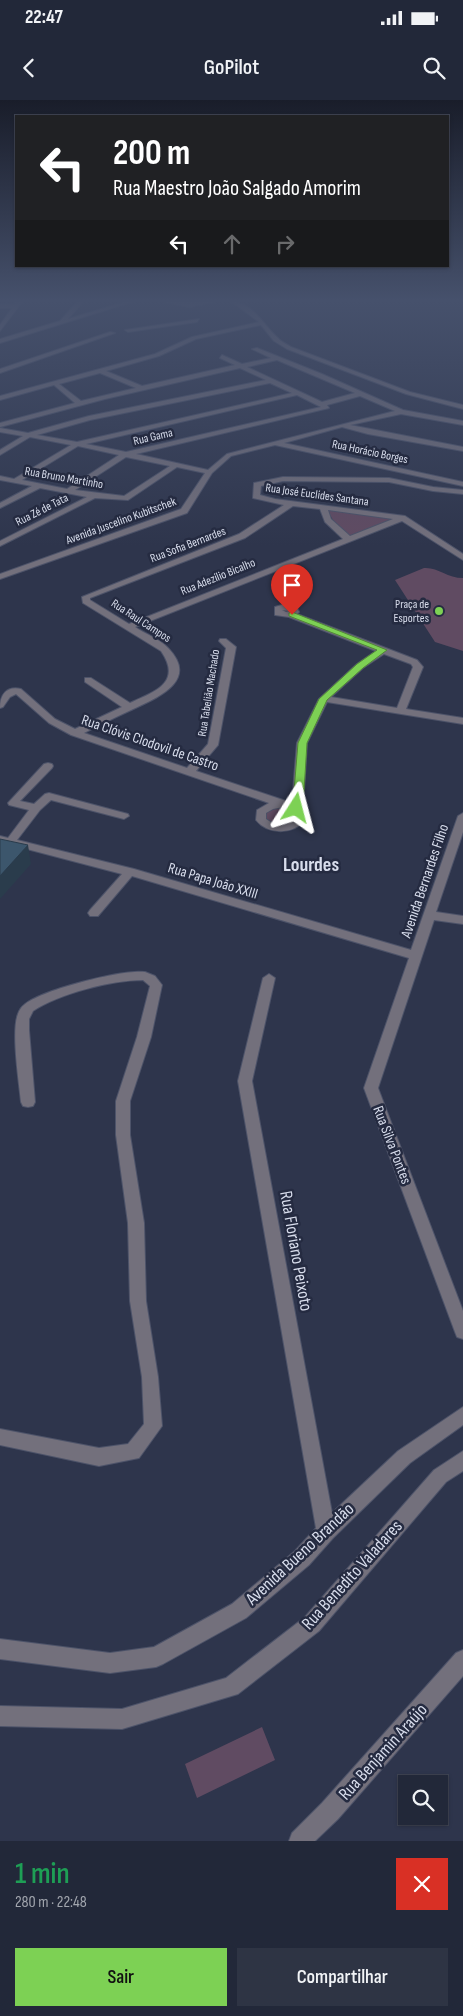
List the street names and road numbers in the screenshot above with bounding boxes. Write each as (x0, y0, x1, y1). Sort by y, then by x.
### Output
street label: Rua Gama (132, 425, 175, 449)
street label: Rua Horácio Borges (331, 437, 409, 467)
street label: Rua Bruno Martinho (24, 464, 104, 492)
street label: Rua José Euclides Santana (264, 480, 370, 510)
street label: Rua Zé de Tata (13, 490, 71, 530)
street label: Avenida Juscelino Kubitschek (63, 494, 179, 548)
street label: Rua Sofia Bernardes (148, 524, 228, 566)
street label: Rua Adezílio Bicalho (178, 555, 258, 599)
street label: Rua Raul Campos (108, 596, 174, 646)
street label: Rua Tabelião Machado (195, 648, 223, 738)
street label: Rua Clóvis Clodovil de Castro (79, 711, 221, 775)
street label: Avenida Bernardes Filho (396, 822, 453, 941)
street label: Rua Papa João XXIII (166, 858, 260, 904)
street label: Rua Silva Pontes (368, 1103, 416, 1187)
street label: Rua Floriano Peixoto (275, 1189, 317, 1313)
street label: Avenida Bueno Brandão (241, 1499, 358, 1610)
street label: Rua Benedito Valadares (297, 1516, 407, 1634)
street label: Rua Benjamin Araújo (334, 1700, 432, 1804)

